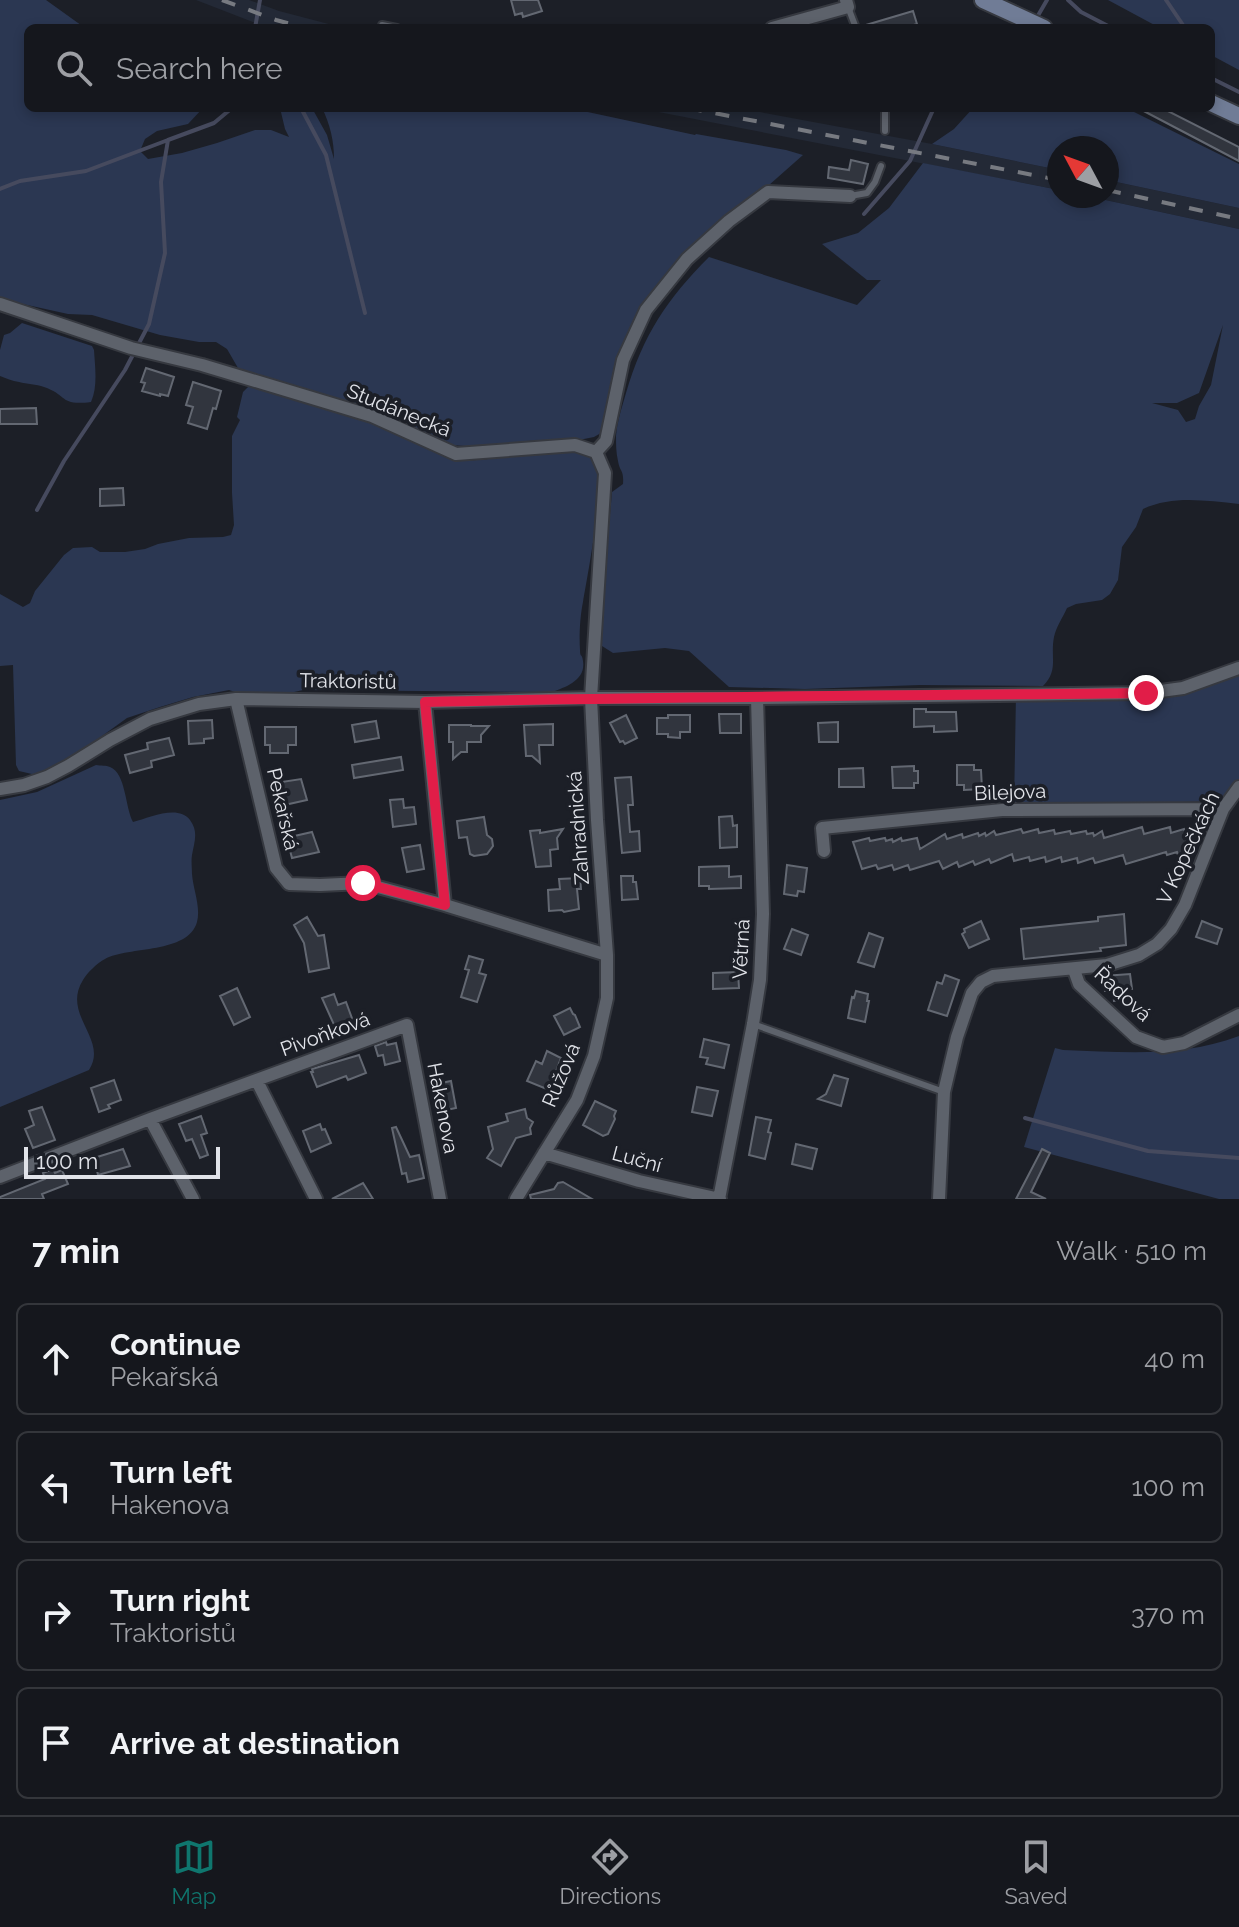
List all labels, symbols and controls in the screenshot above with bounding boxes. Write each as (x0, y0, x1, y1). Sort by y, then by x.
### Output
search box (24, 24, 1215, 112)
icon: search (52, 46, 96, 90)
text: Search here (116, 51, 283, 86)
north arrow (1047, 136, 1119, 208)
street label: Studánecká (344, 378, 454, 442)
street label: Traktoristů (299, 668, 397, 694)
route end (1128, 675, 1164, 711)
street label: Pekařská (262, 766, 304, 852)
street label: Zahradnická (562, 770, 594, 886)
street label: Bilejova (974, 779, 1046, 805)
street label: V Kopečkách (1151, 788, 1225, 908)
route start (345, 865, 381, 901)
street label: Větrná (727, 918, 755, 980)
street label: Řadová (1090, 961, 1157, 1026)
street label: Pivoňková (277, 1007, 373, 1061)
street label: Růžová (537, 1039, 585, 1111)
street label: Hakenova (422, 1061, 464, 1155)
street label: Luční (609, 1141, 665, 1177)
scale bar (24, 1143, 220, 1179)
text: 100 m (36, 1148, 98, 1174)
text: 7 min (32, 1231, 120, 1271)
text: Walk · 510 m (1056, 1236, 1207, 1266)
text: Continue (110, 1327, 241, 1362)
icon: ahead (34, 1337, 78, 1381)
text: 40 m (1144, 1344, 1205, 1374)
text: Pekařská (110, 1362, 219, 1392)
text: Turn left (110, 1455, 232, 1490)
icon: left (34, 1465, 78, 1509)
text: 100 m (1132, 1472, 1205, 1502)
text: Hakenova (110, 1490, 229, 1520)
text: Turn right (110, 1583, 250, 1618)
icon: right (34, 1593, 78, 1637)
text: 370 m (1131, 1600, 1205, 1630)
text: Traktoristů (110, 1618, 236, 1648)
icon: arrive (34, 1721, 78, 1765)
text: Arrive at destination (110, 1726, 400, 1761)
tab: Map (172, 1835, 216, 1909)
tab: Directions (560, 1835, 661, 1909)
tab: Saved (1004, 1835, 1067, 1909)

